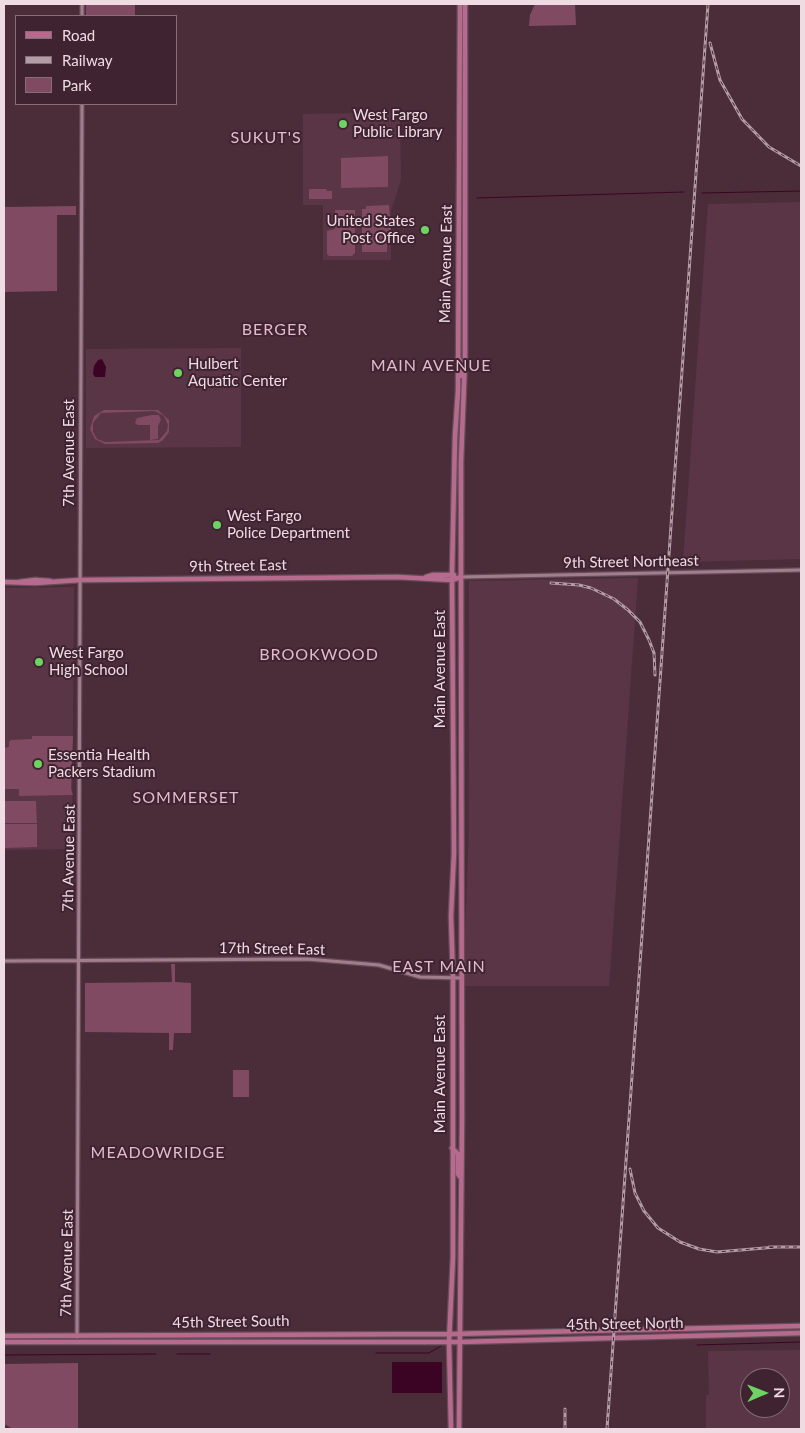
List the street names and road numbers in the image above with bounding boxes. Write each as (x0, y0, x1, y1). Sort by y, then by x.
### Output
street label: Main Avenue East (436, 205, 456, 323)
street label: 7th Avenue East (60, 399, 78, 507)
street label: 9th Street Northeast (563, 552, 699, 572)
street label: 9th Street East (189, 556, 287, 576)
street label: Main Avenue East (431, 610, 449, 728)
street label: 7th Avenue East (59, 804, 79, 912)
street label: 17th Street East (219, 939, 325, 959)
street label: Main Avenue East (431, 1015, 449, 1133)
street label: 7th Avenue East (57, 1209, 77, 1317)
street label: 45th Street South (172, 1312, 290, 1332)
street label: 45th Street North (566, 1314, 684, 1334)

